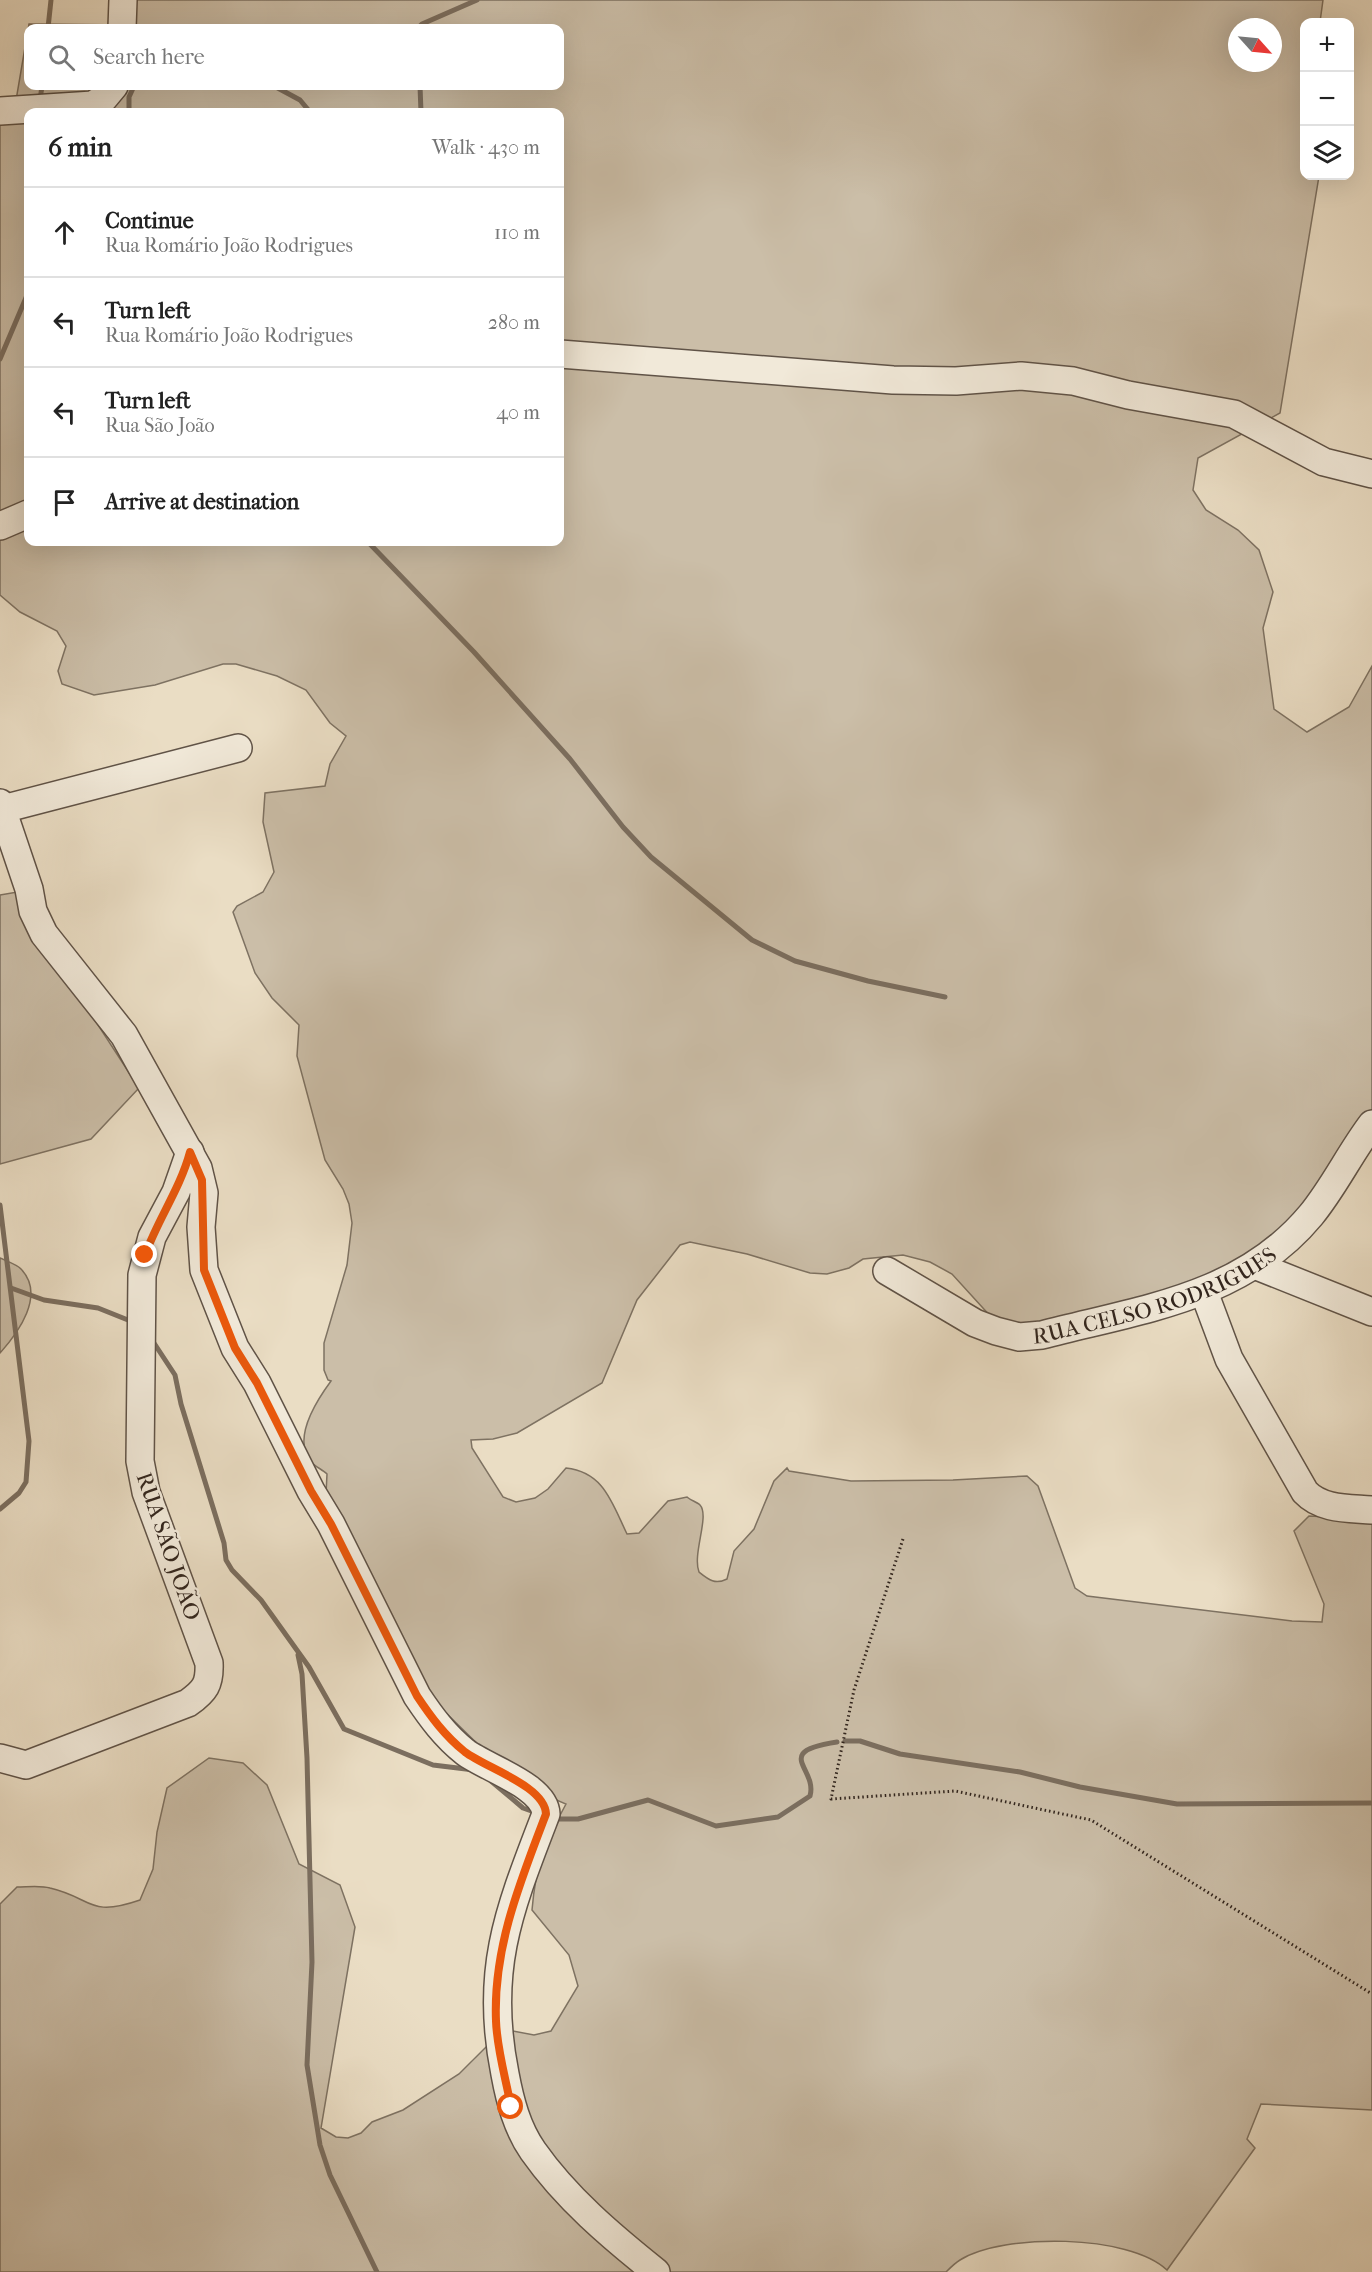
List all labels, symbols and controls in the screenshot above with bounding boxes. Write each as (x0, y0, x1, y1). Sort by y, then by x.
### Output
north arrow (1228, 18, 1282, 72)
map controls (1300, 18, 1354, 180)
button: + (1300, 18, 1354, 72)
search box (24, 24, 564, 90)
icon: search (45, 41, 78, 74)
text: Search here (93, 44, 205, 70)
button: − (1300, 72, 1354, 126)
button: layers (1300, 126, 1354, 180)
text: 6 min (48, 132, 112, 163)
text: Walk · 430 m (432, 136, 540, 159)
text: Continue (105, 208, 194, 234)
icon: ahead (48, 216, 81, 249)
text: 110 m (494, 221, 540, 244)
text: Rua Romário João Rodrigues (105, 234, 353, 257)
text: Turn left (105, 298, 191, 324)
icon: left (48, 306, 81, 339)
text: 280 m (488, 311, 540, 334)
text: Rua Romário João Rodrigues (105, 324, 353, 347)
text: Turn left (105, 388, 191, 414)
icon: left (48, 396, 81, 429)
text: 40 m (496, 401, 540, 424)
text: Rua São João (105, 414, 215, 437)
icon: arrive (48, 486, 81, 519)
text: Arrive at destination (105, 489, 299, 515)
route end (131, 1241, 157, 1267)
street label: RUA CELSO RODRIGUES (1032, 1242, 1282, 1350)
street label: RUA SÃO JOÃO (131, 1469, 206, 1624)
route start (497, 2093, 523, 2119)

